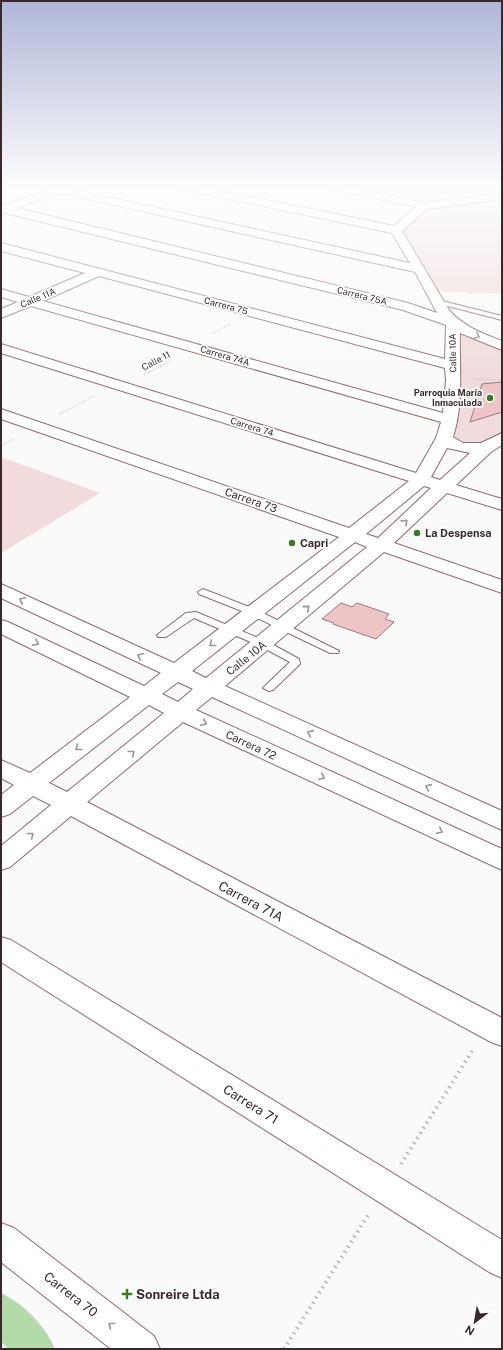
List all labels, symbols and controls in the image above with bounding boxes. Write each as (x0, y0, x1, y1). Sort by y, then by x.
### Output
street label: Carrera 75A (336, 284, 389, 307)
street label: Calle 11A (19, 285, 58, 310)
street label: Carrera 75 (203, 294, 249, 317)
one-way arrow (472, 331, 480, 339)
street label: Calle 10A (447, 333, 458, 373)
street label: Carrera 74A (199, 343, 252, 368)
street label: Calle 11 (140, 348, 172, 373)
place label: Parroquia María Inmaculada (414, 387, 482, 408)
marker: Parroquia María Inmaculada (485, 393, 495, 403)
street label: Carrera 74 (229, 415, 275, 438)
street label: Carrera 73 (223, 485, 279, 515)
one-way arrow (400, 520, 408, 527)
place label: La Despensa (425, 527, 492, 539)
marker: La Despensa (412, 528, 422, 538)
place label: Capri (300, 537, 328, 549)
marker: Capri (287, 538, 297, 548)
one-way arrow (19, 597, 27, 605)
one-way arrow (303, 605, 310, 612)
one-way arrow (32, 638, 39, 646)
street label: Calle 10A (224, 638, 268, 678)
one-way arrow (209, 639, 216, 646)
one-way arrow (136, 653, 144, 661)
one-way arrow (200, 718, 207, 726)
street label: Carrera 72 (224, 728, 279, 762)
one-way arrow (306, 730, 314, 738)
one-way arrow (76, 743, 83, 750)
one-way arrow (127, 750, 134, 757)
one-way arrow (318, 772, 326, 780)
one-way arrow (425, 784, 433, 792)
one-way arrow (437, 827, 444, 835)
one-way arrow (26, 833, 34, 840)
street label: Carrera 71A (216, 878, 286, 925)
street label: Carrera 71 (220, 1082, 281, 1127)
street label: Carrera 70 (41, 1269, 101, 1320)
place label: Sonreire Ltda (136, 1287, 220, 1302)
marker: Sonreire Ltda (121, 1288, 133, 1300)
north arrow (455, 1302, 495, 1342)
one-way arrow (108, 1323, 115, 1330)
text: N (463, 1323, 477, 1338)

